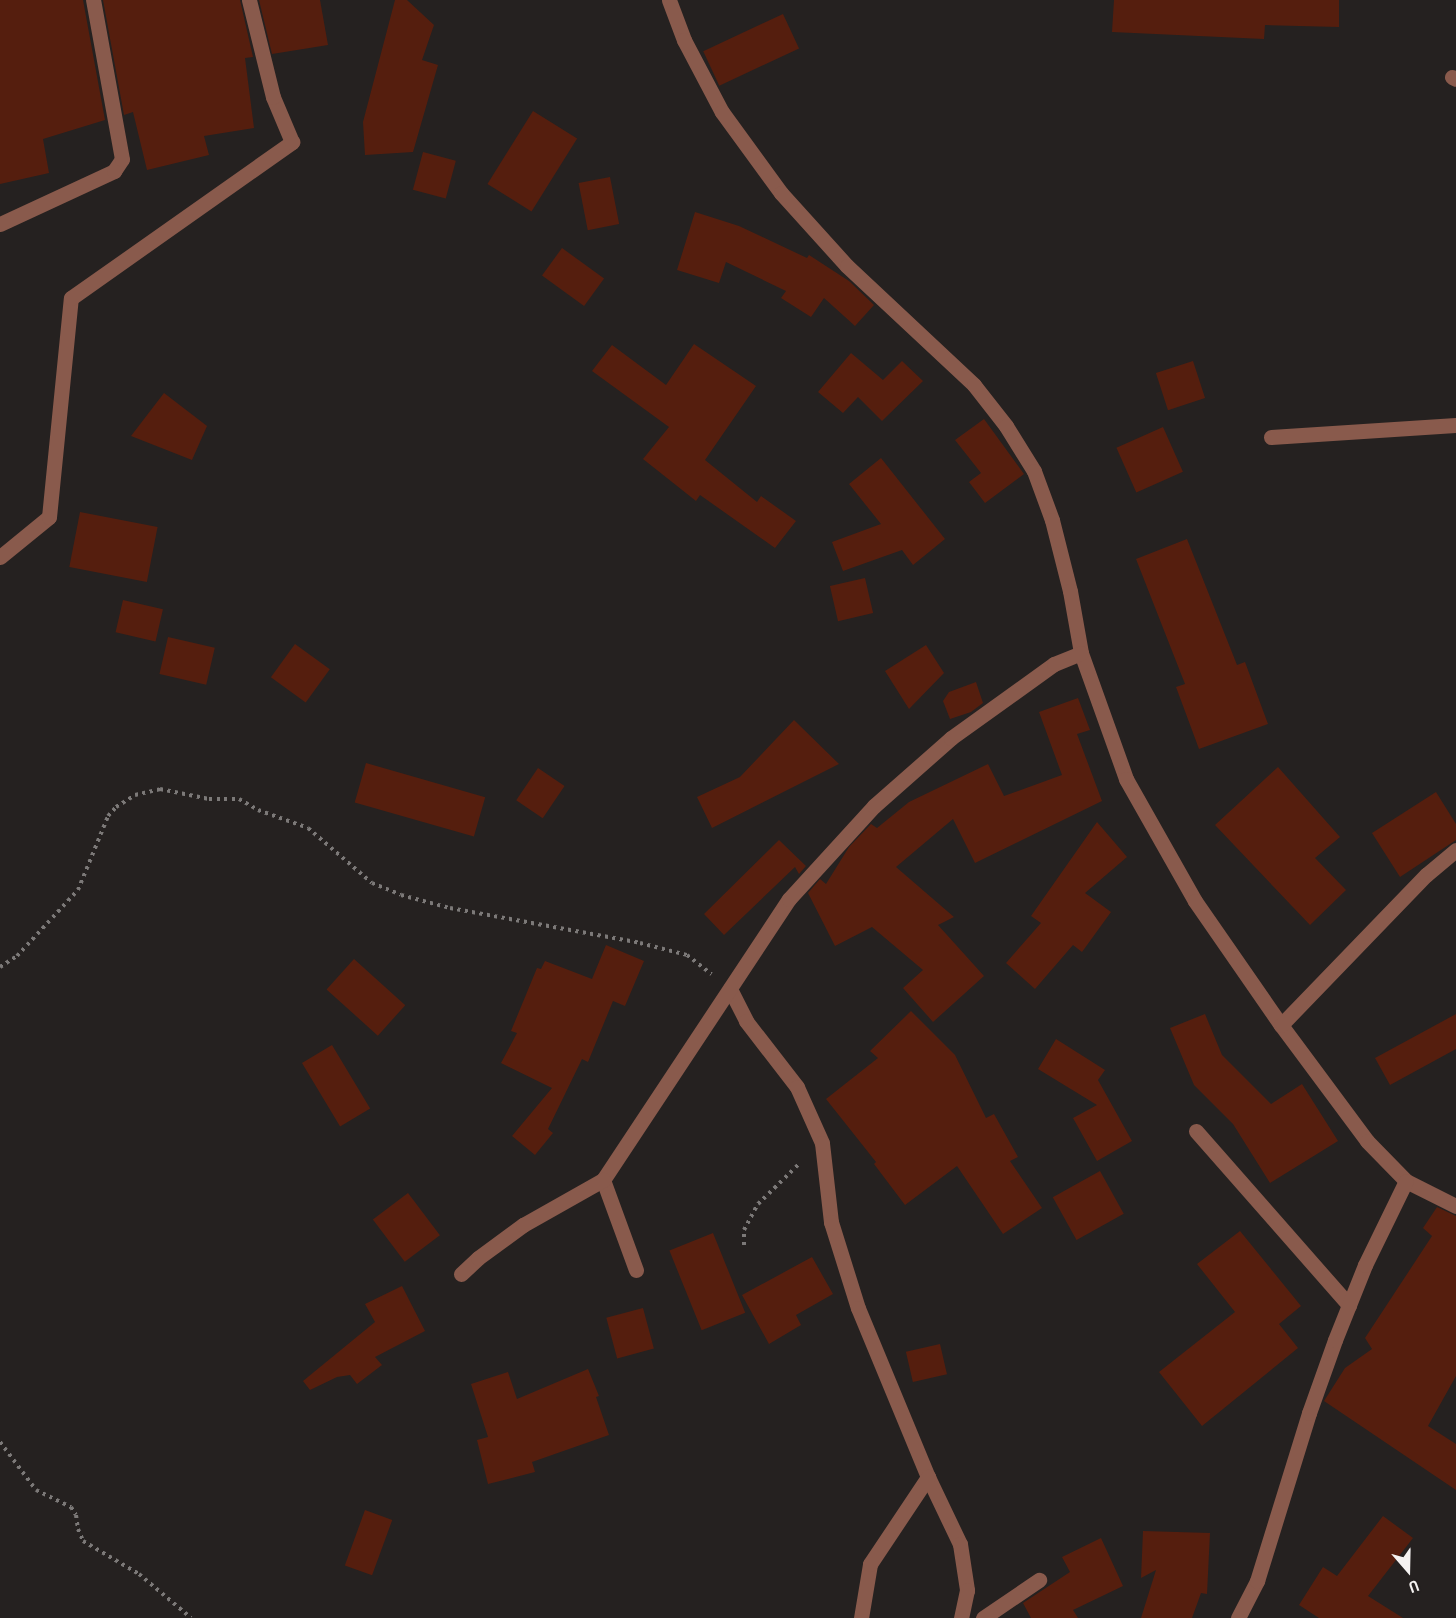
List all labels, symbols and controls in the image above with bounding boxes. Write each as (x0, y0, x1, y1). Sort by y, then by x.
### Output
north arrow (1378, 1540, 1438, 1600)
text: U (1406, 1575, 1422, 1599)

